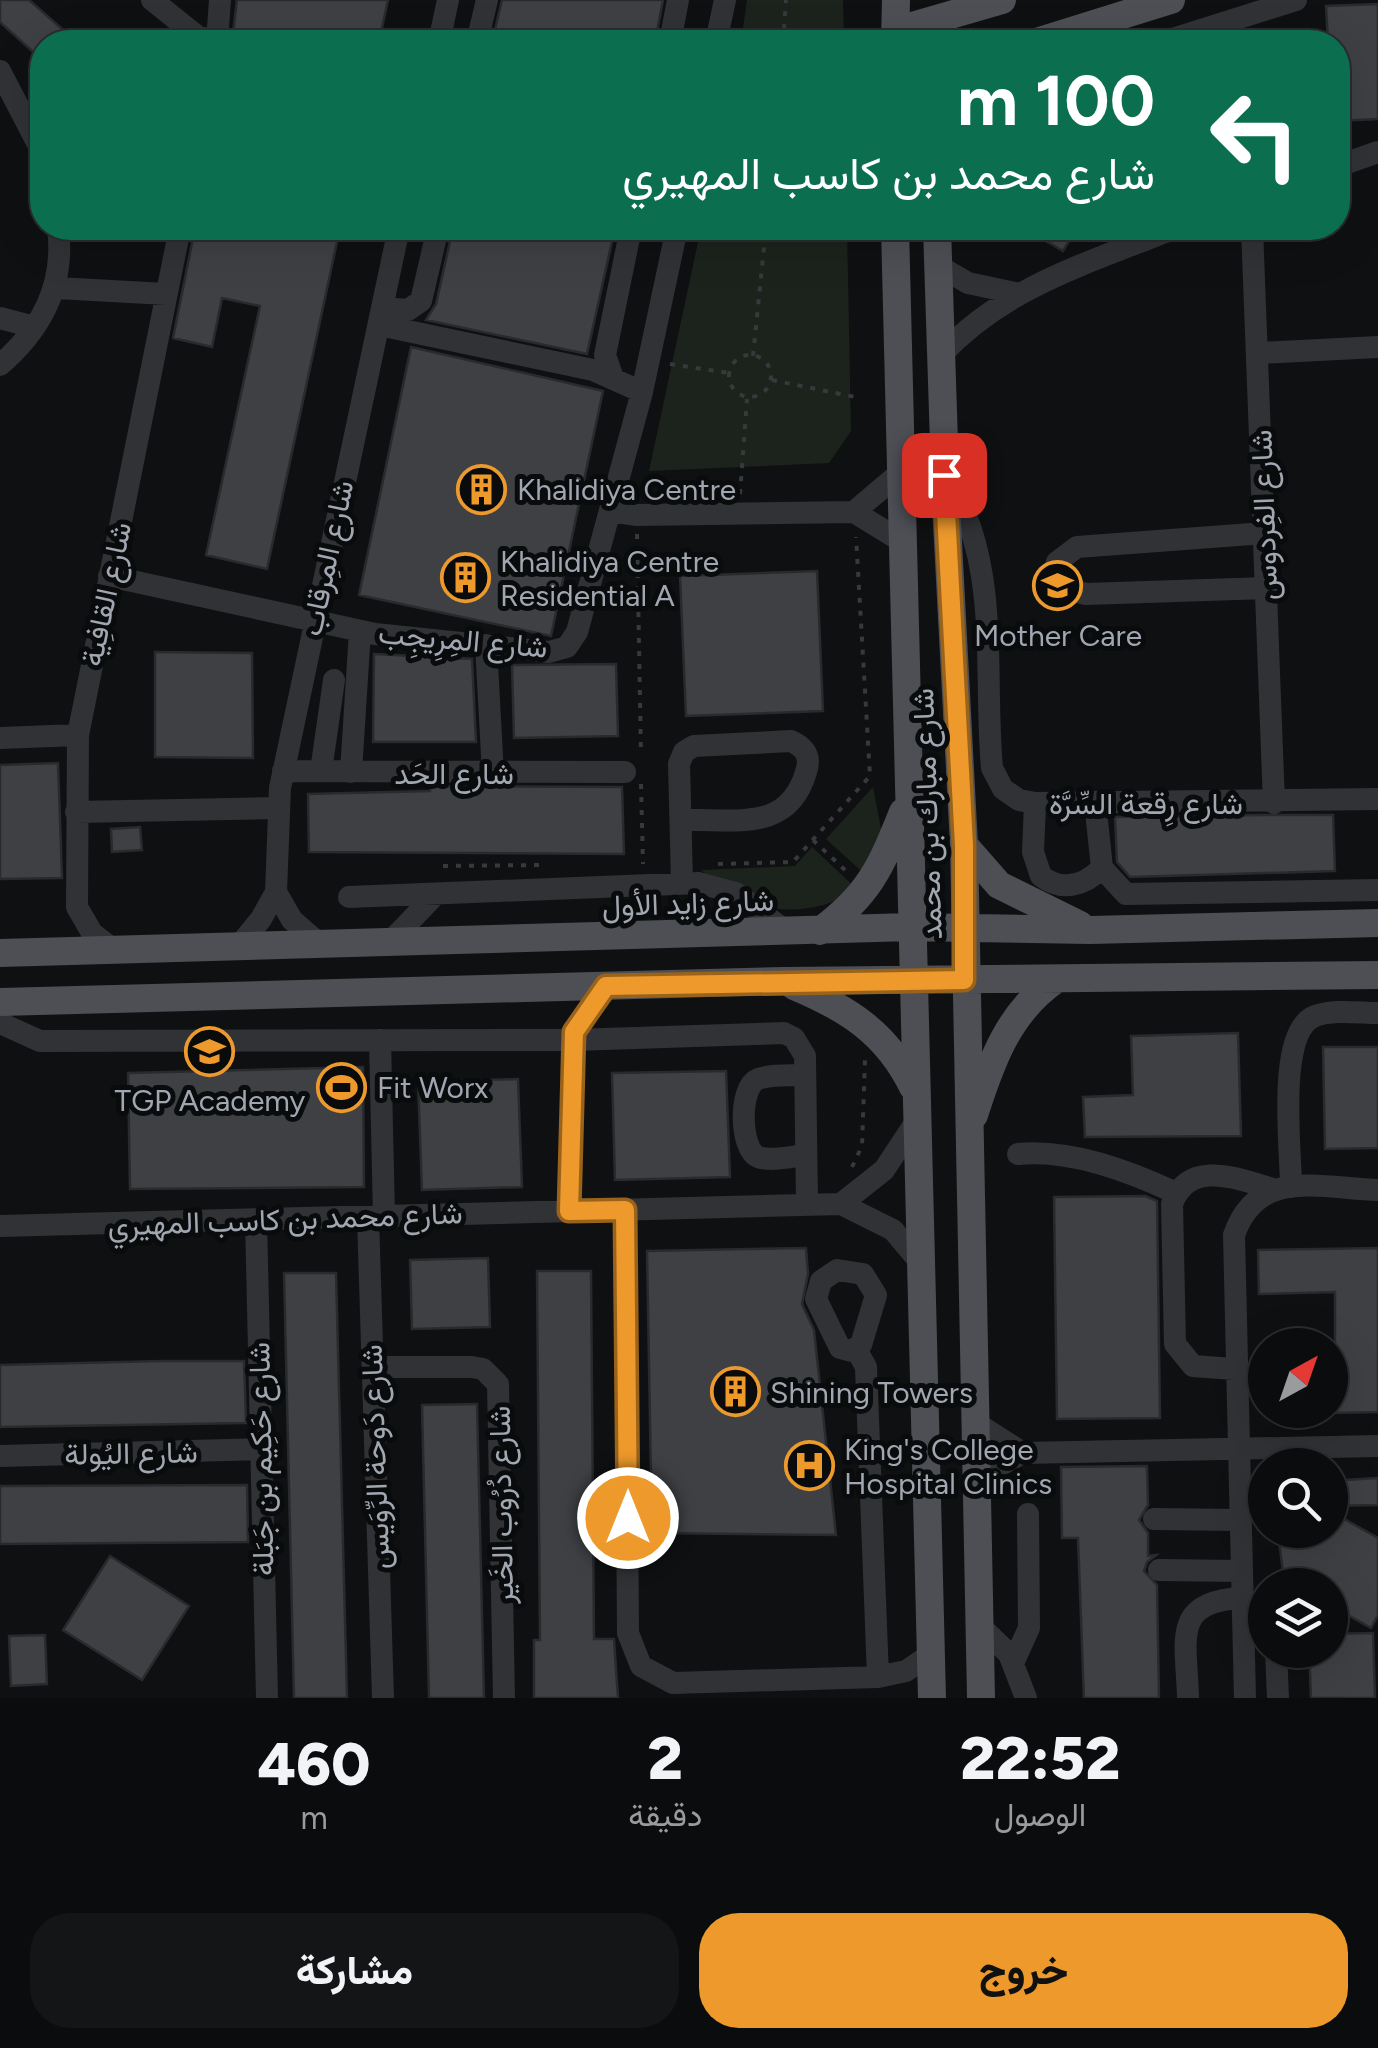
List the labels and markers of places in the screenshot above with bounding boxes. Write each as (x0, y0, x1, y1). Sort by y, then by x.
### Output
pin (902, 433, 987, 518)
building icon: Khalidiya Centre (456, 463, 508, 515)
place label: Khalidiya Centre (517, 471, 736, 508)
place label: Khalidiya Centre Residential A (500, 543, 719, 614)
building icon: Khalidiya Centre Residential A (439, 552, 491, 604)
school or university icon: Mother Care (1032, 560, 1084, 612)
place label: Mother Care (974, 617, 1142, 654)
school or university icon: TGP Academy (184, 1025, 236, 1077)
sports icon: Fit Worx (316, 1061, 368, 1113)
place label: Fit Worx (377, 1069, 488, 1106)
place label: TGP Academy (115, 1082, 306, 1119)
building icon: Shining Towers (709, 1366, 761, 1418)
place label: Shining Towers (770, 1374, 973, 1411)
place label: King's College Hospital Clinics (844, 1431, 1052, 1502)
hospital icon: King's College Hospital Clinics (783, 1440, 835, 1492)

